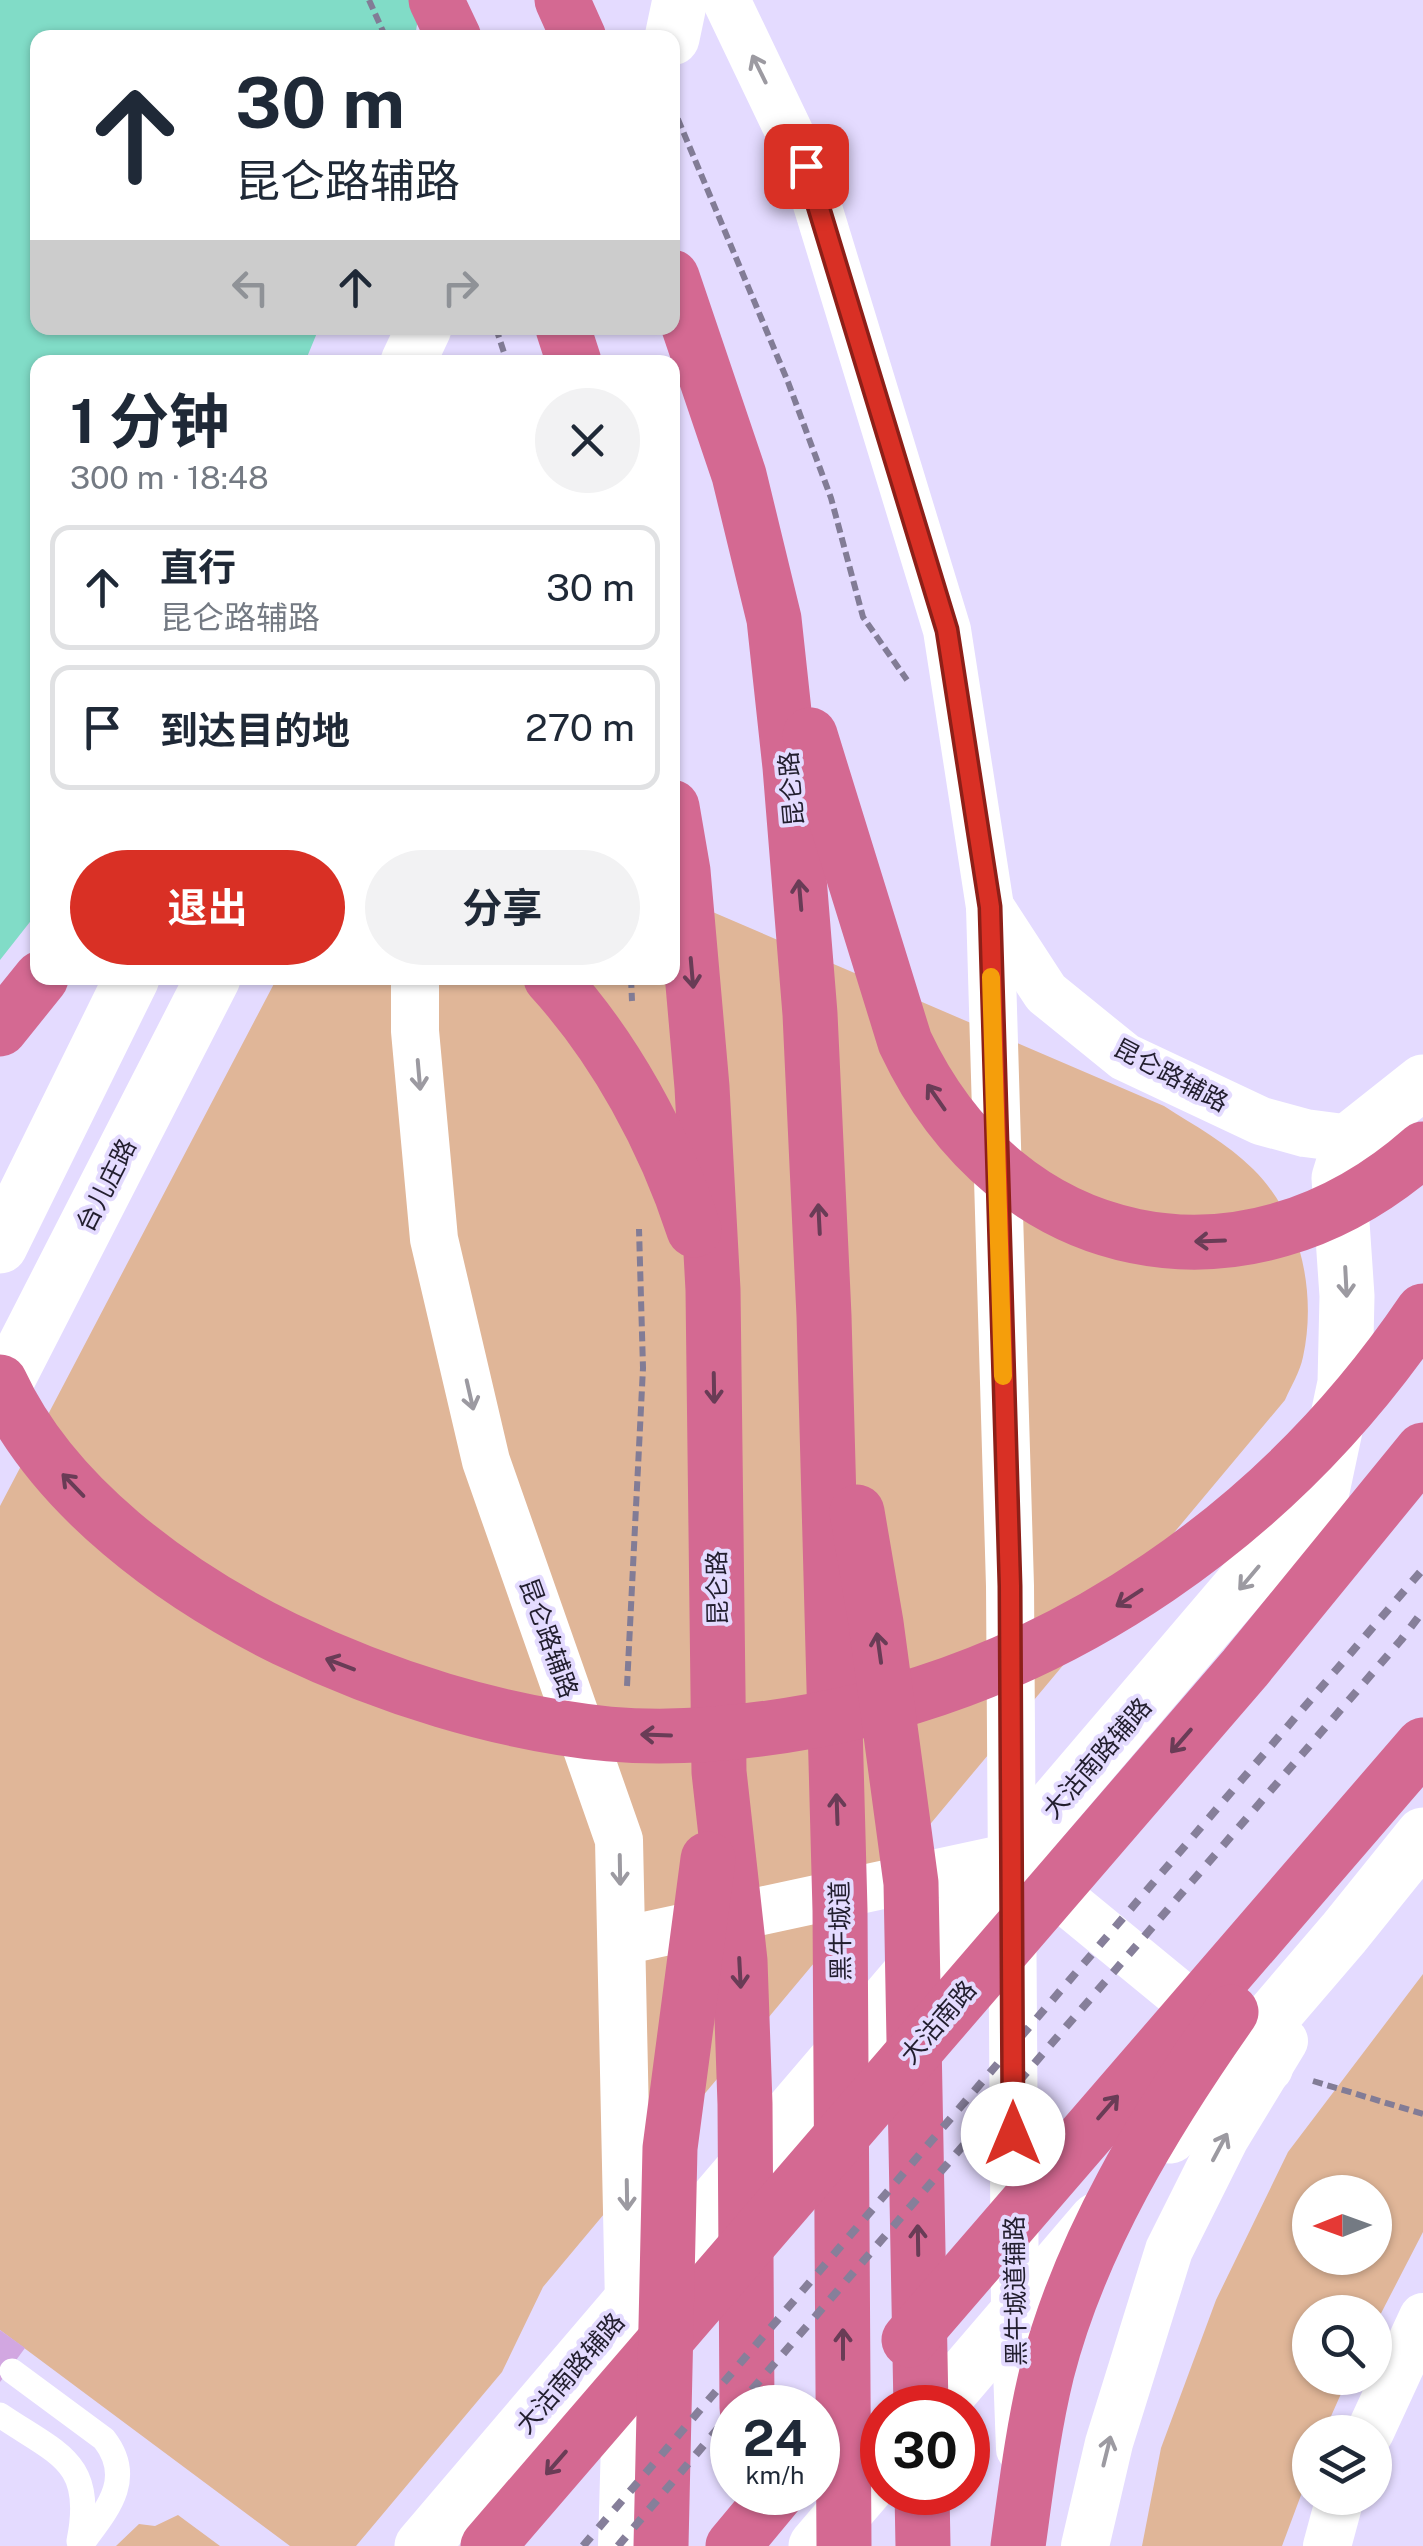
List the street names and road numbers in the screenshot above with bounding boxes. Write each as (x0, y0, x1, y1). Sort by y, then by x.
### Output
street label: 昆仑路 (773, 750, 809, 828)
street label: 昆仑路辅路 (1109, 1032, 1233, 1118)
street label: 台儿庄路 (70, 1134, 142, 1236)
street label: 昆仑路 (701, 1550, 733, 1626)
street label: 昆仑路辅路 (514, 1574, 584, 1702)
street label: 大沽南路辅路 (1036, 1692, 1158, 1824)
street label: 黑牛城道 (824, 1881, 856, 1981)
street label: 大沽南路 (894, 1974, 982, 2070)
street label: 黑牛城道辅路 (999, 2216, 1031, 2366)
street label: 大沽南路辅路 (509, 2307, 631, 2439)

